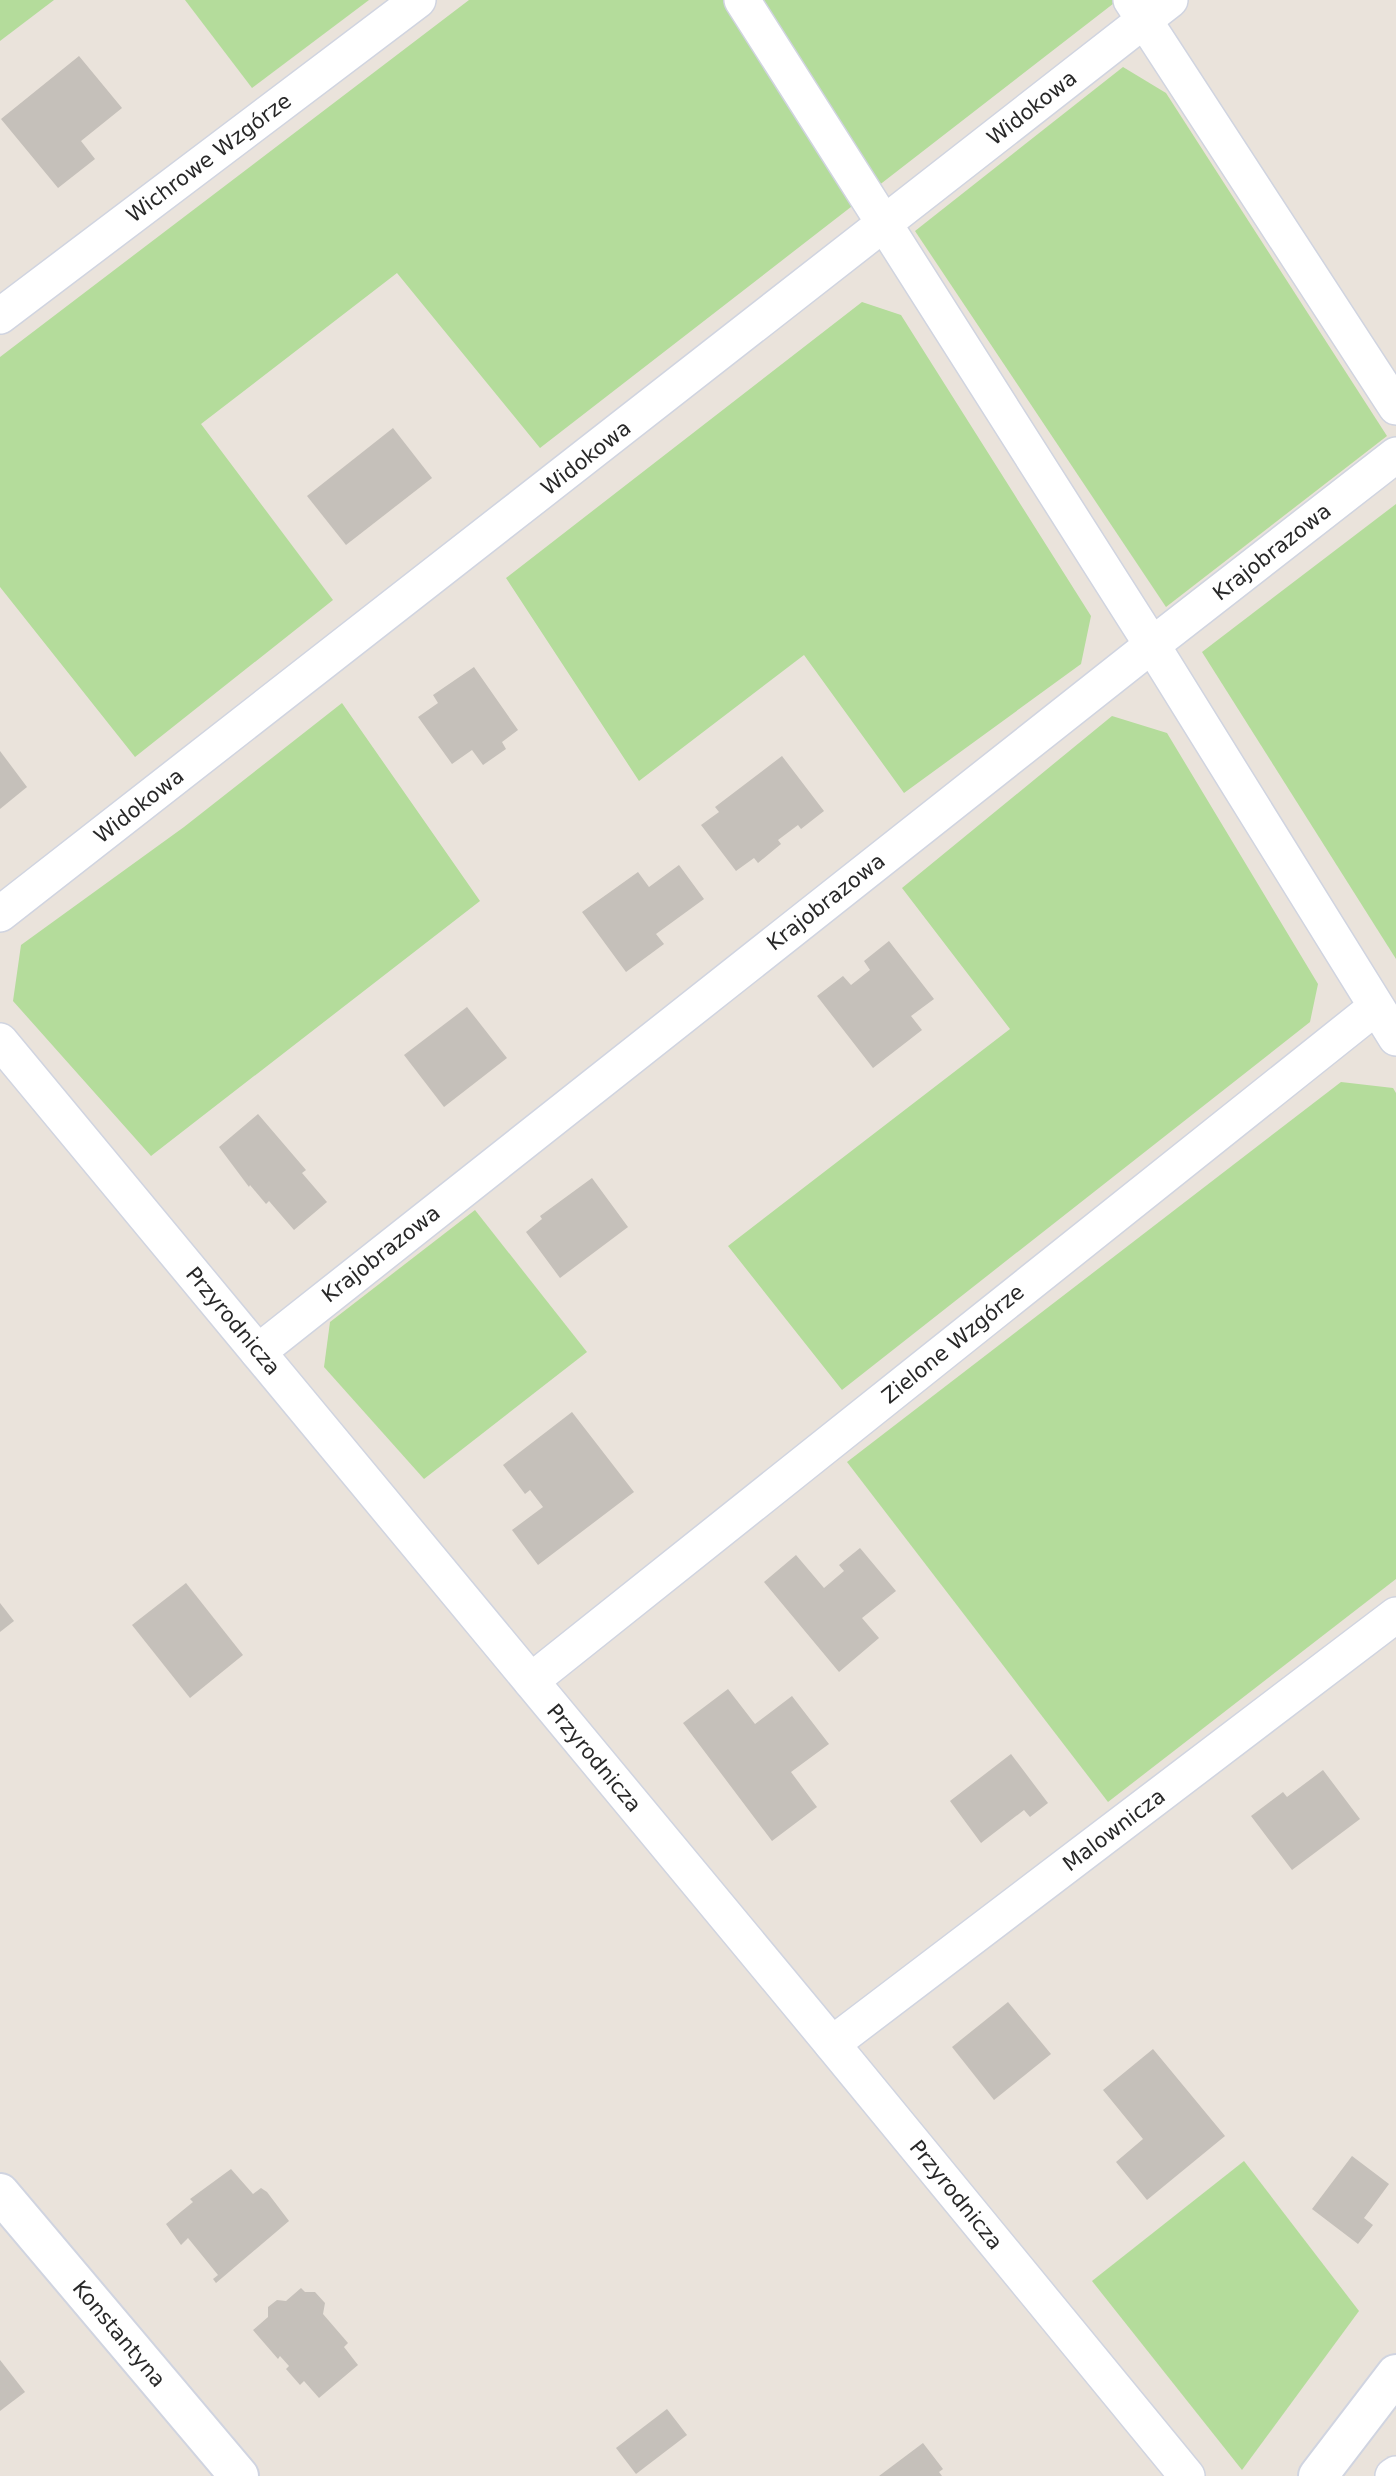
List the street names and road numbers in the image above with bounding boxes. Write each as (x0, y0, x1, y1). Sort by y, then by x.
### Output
street label: Widokowa (983, 66, 1081, 150)
street label: Wichrowe Wzgórze (122, 88, 296, 228)
street label: Widokowa (537, 416, 635, 500)
street label: Krajobrazowa (1208, 499, 1336, 605)
street label: Widokowa (90, 764, 188, 848)
street label: Krajobrazowa (762, 849, 890, 955)
street label: Krajobrazowa (317, 1201, 445, 1307)
street label: Przyrodnicza (181, 1262, 285, 1380)
street label: Zielone Wzgórze (877, 1280, 1029, 1408)
street label: Przyrodnicza (542, 1699, 646, 1817)
street label: Malownicza (1058, 1784, 1170, 1876)
street label: Przyrodnicza (905, 2136, 1007, 2254)
street label: Konstantyna (68, 2276, 170, 2392)

